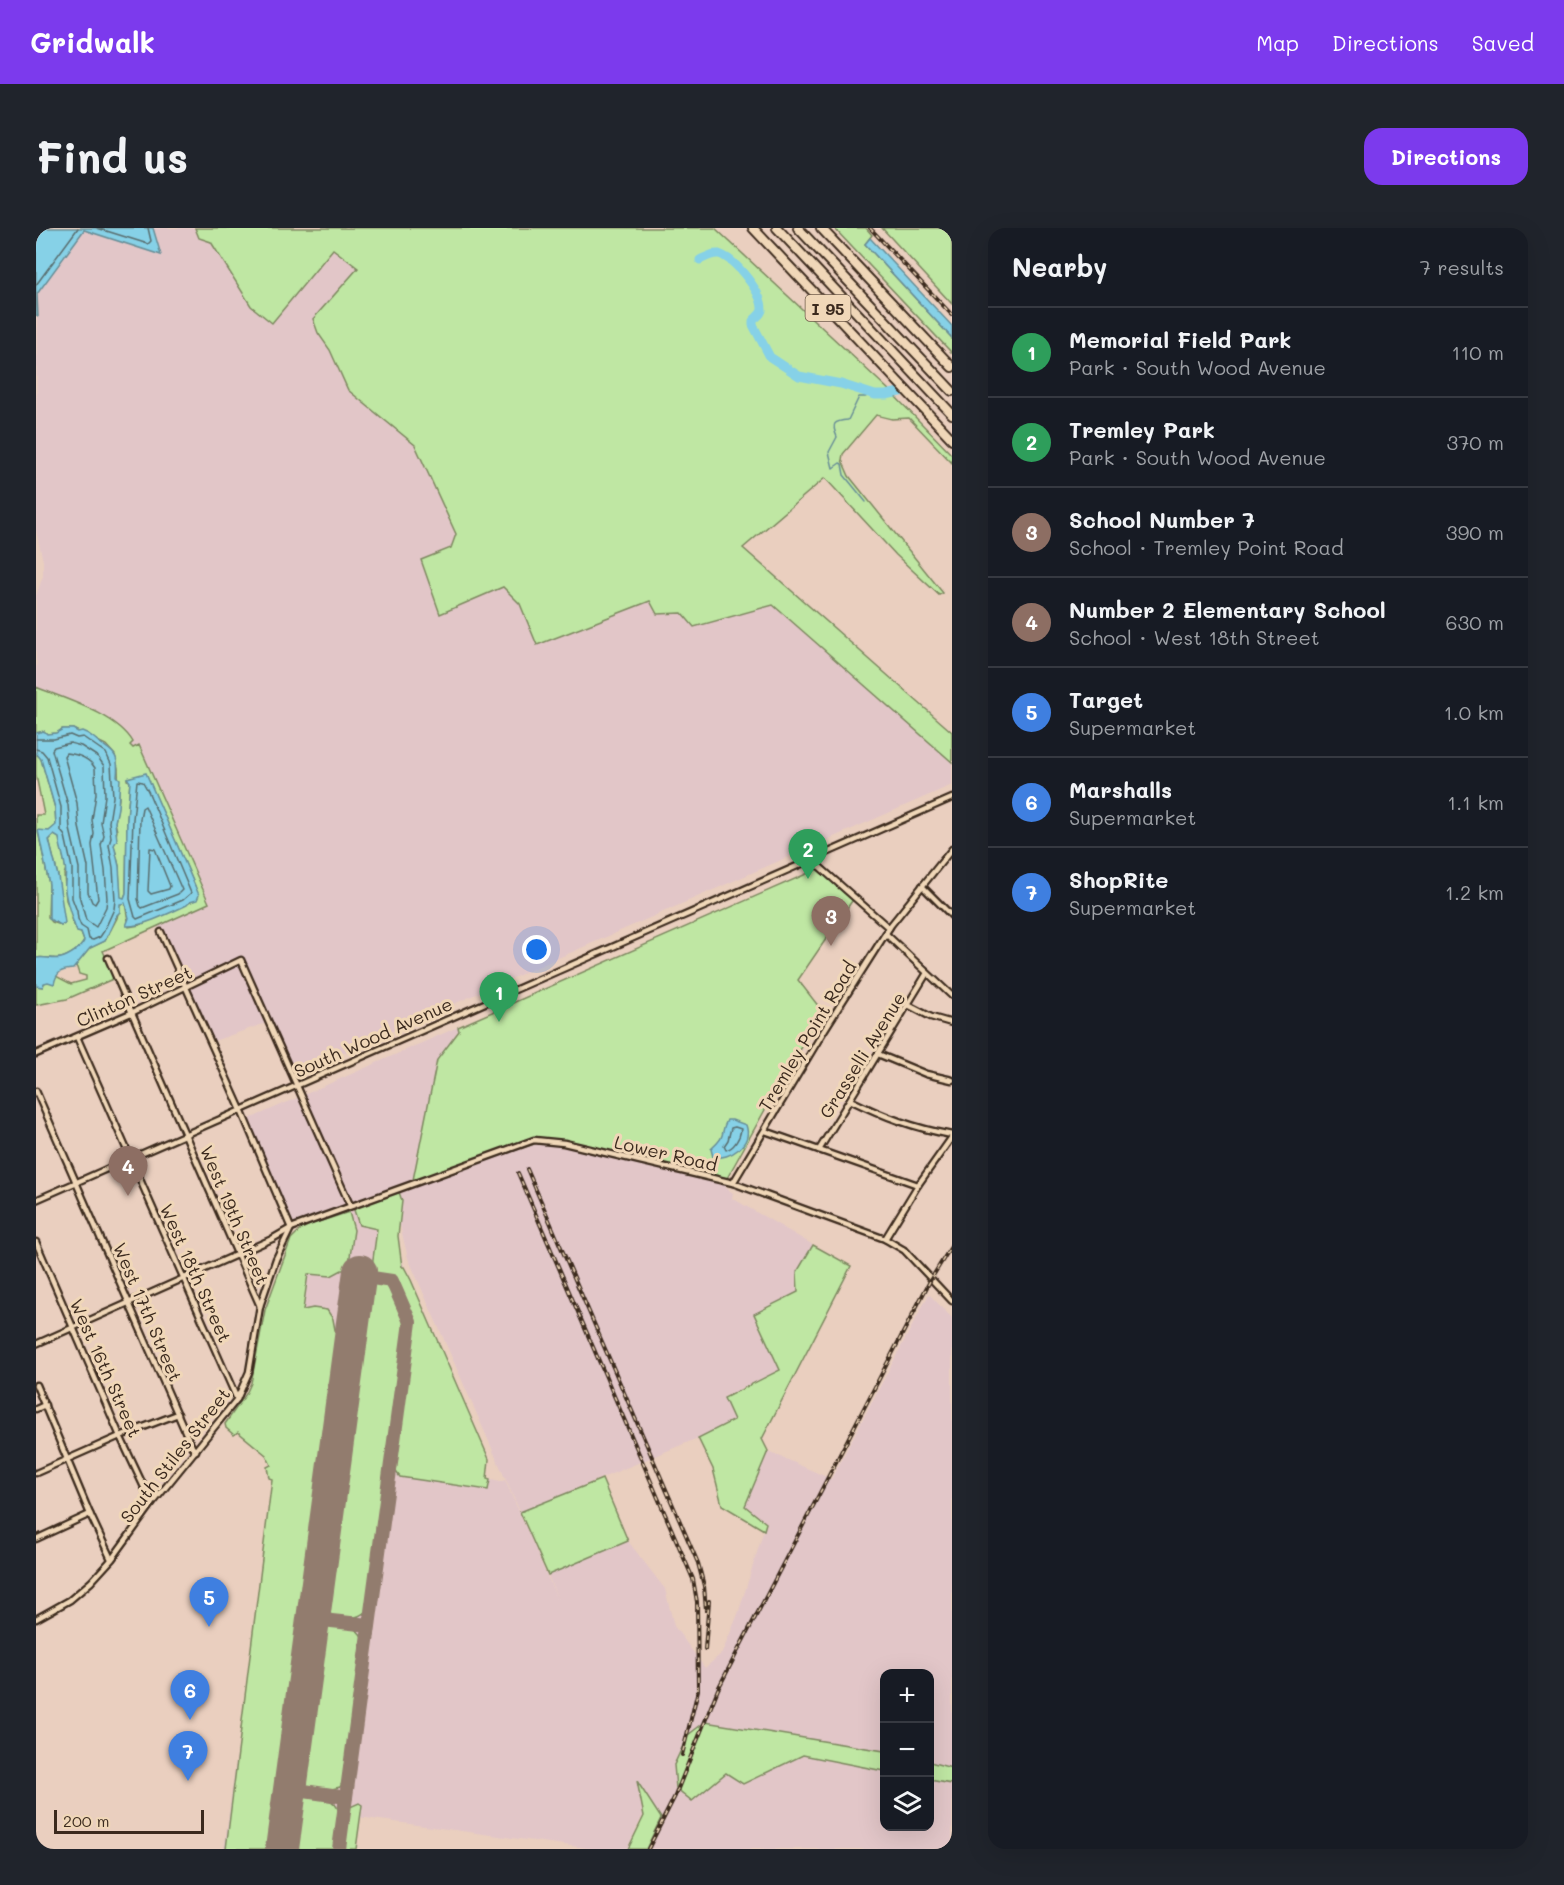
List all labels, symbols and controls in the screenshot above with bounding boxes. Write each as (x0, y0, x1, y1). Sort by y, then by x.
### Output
text: Gridwalk (30, 24, 155, 60)
text: Map (1256, 29, 1299, 56)
text: Directions (1332, 29, 1439, 56)
text: Saved (1472, 29, 1534, 56)
button: Directions (1364, 128, 1528, 185)
text: Find us (36, 129, 188, 184)
text: Nearby (1012, 250, 1107, 284)
text: 7 results (1420, 254, 1504, 280)
road number: I 95 (806, 295, 850, 321)
text: Memorial Field Park (1069, 325, 1291, 354)
text: 1 (1027, 339, 1036, 365)
text: 110 m (1451, 339, 1504, 365)
text: Park · South Wood Avenue (1069, 354, 1326, 380)
text: Tremley Park (1069, 415, 1215, 444)
text: 2 (1026, 429, 1037, 455)
text: 370 m (1446, 429, 1504, 455)
text: Park · South Wood Avenue (1069, 444, 1326, 470)
text: School Number 7 (1069, 505, 1255, 534)
text: 3 (1026, 519, 1038, 545)
text: 390 m (1446, 519, 1504, 545)
text: School · Tremley Point Road (1069, 534, 1344, 560)
text: Number 2 Elementary School (1069, 595, 1386, 624)
text: 4 (1025, 609, 1038, 635)
text: 630 m (1446, 609, 1504, 635)
text: School · West 18th Street (1069, 624, 1320, 650)
text: Target (1069, 685, 1143, 714)
text: 5 (1026, 699, 1037, 725)
text: 1.0 km (1444, 699, 1504, 725)
text: Supermarket (1069, 714, 1196, 740)
text: Marshalls (1069, 775, 1172, 804)
text: 6 (1025, 789, 1038, 815)
text: 1.1 km (1447, 789, 1504, 815)
text: Supermarket (1069, 804, 1196, 830)
pin: 2 (788, 830, 828, 879)
text: ShopRite (1069, 865, 1168, 894)
text: 7 (1026, 879, 1037, 905)
text: 1.2 km (1445, 879, 1504, 905)
text: Supermarket (1069, 894, 1196, 920)
pin: 3 (812, 896, 850, 946)
your location (522, 935, 551, 964)
street label: Tremley Point Road (753, 957, 861, 1115)
street label: Clinton Street (72, 960, 196, 1032)
pin: 1 (480, 972, 518, 1022)
street label: Grasselli Avenue (813, 987, 911, 1123)
street label: South Wood Avenue (290, 991, 456, 1083)
street label: Lower Road (612, 1130, 720, 1176)
street label: West 19th Street (195, 1142, 275, 1288)
pin: 4 (108, 1146, 148, 1196)
street label: West 18th Street (155, 1200, 237, 1346)
street label: West 17th Street (108, 1239, 188, 1385)
street label: West 16th Street (65, 1295, 147, 1441)
street label: South Stiles Street (115, 1382, 235, 1528)
pin: 5 (190, 1578, 228, 1627)
map controls (880, 1669, 934, 1831)
button: + (880, 1669, 934, 1723)
pin: 6 (170, 1670, 210, 1720)
button: − (880, 1723, 934, 1777)
pin: 7 (168, 1732, 208, 1781)
button: layers (880, 1777, 934, 1831)
scale bar (54, 1807, 204, 1834)
text: 200 m (63, 1810, 110, 1831)

